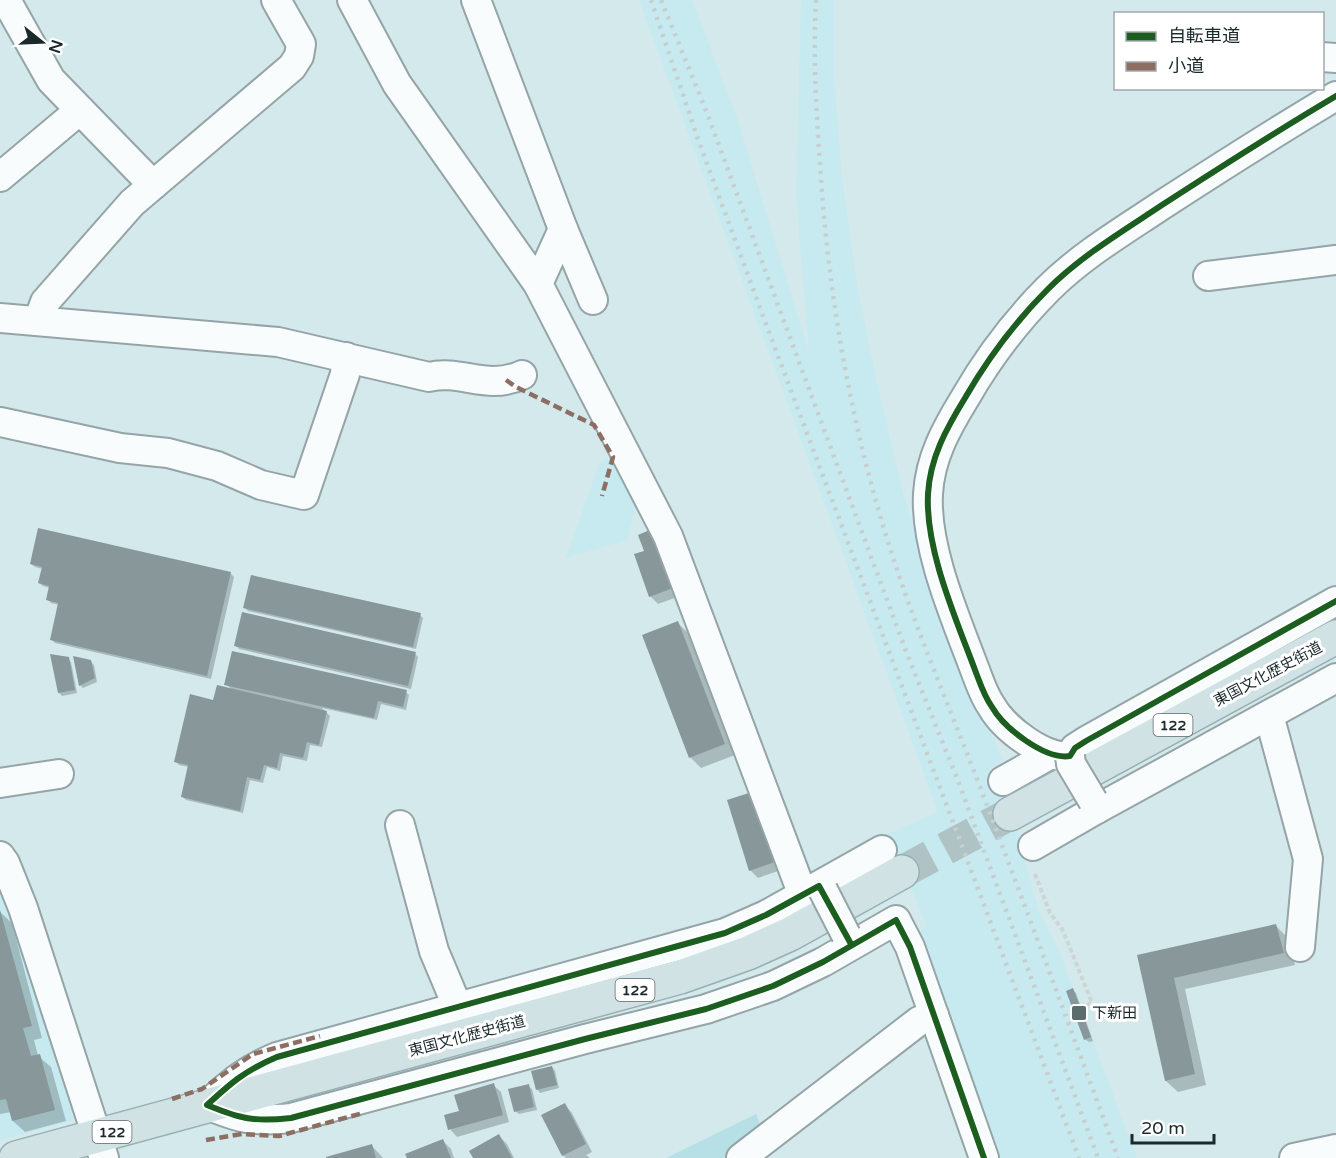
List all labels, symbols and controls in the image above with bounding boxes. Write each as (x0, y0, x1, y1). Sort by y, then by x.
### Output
north arrow (12, 12, 72, 72)
legend (1114, 12, 1324, 90)
text: 自転車道 (1168, 25, 1240, 47)
text: N (44, 37, 67, 56)
text: 小道 (1168, 55, 1204, 77)
street label: 東国文化歴史街道 (1211, 638, 1325, 710)
road number: 122 (1154, 714, 1192, 736)
road number: 122 (616, 979, 654, 1001)
marker: 下新田 (1070, 1004, 1088, 1022)
place label: 下新田 (1092, 1004, 1137, 1022)
street label: 東国文化歴史街道 (407, 1012, 527, 1060)
scale bar (1132, 1107, 1214, 1145)
text: 20 m (1141, 1117, 1185, 1139)
road number: 122 (92, 1121, 132, 1143)

